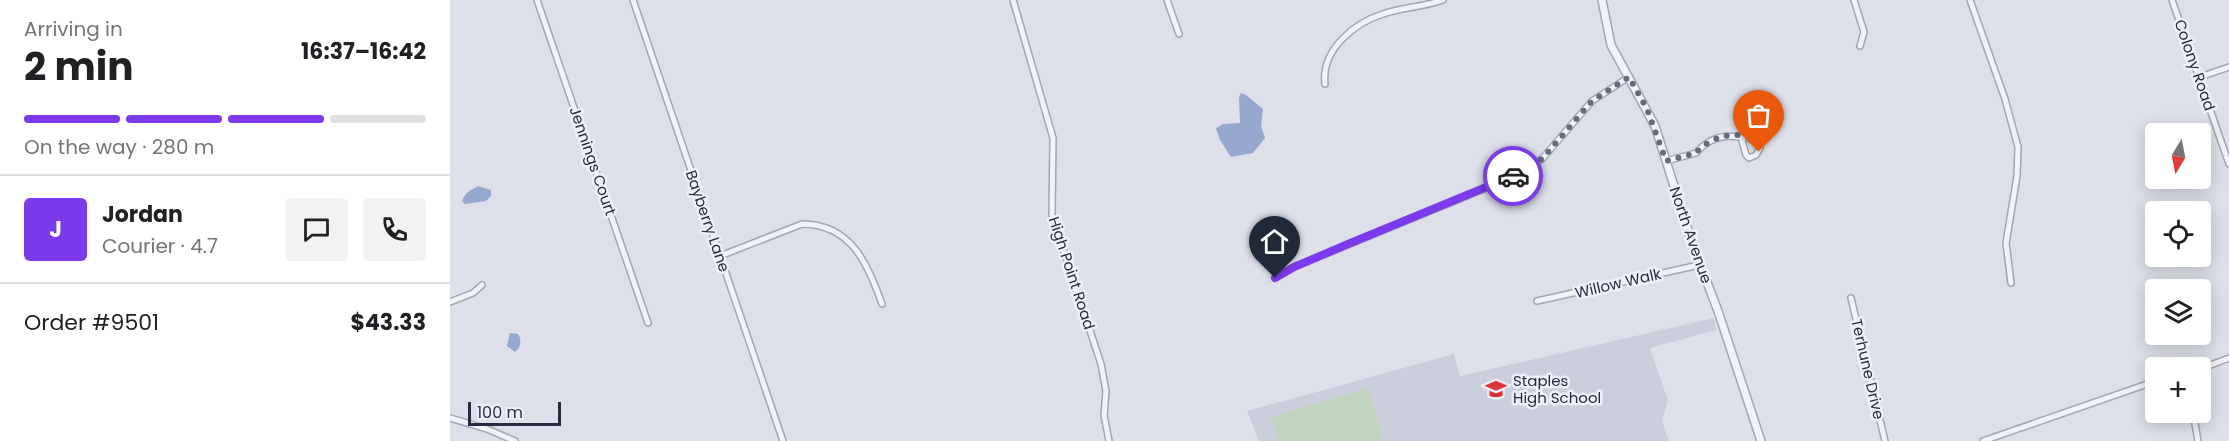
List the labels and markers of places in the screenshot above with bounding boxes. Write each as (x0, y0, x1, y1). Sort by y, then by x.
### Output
pin (1733, 90, 1784, 152)
pin (1249, 216, 1300, 278)
place label: Staples High School (1513, 370, 1601, 408)
school or university icon: Staples High School (1484, 377, 1508, 401)

